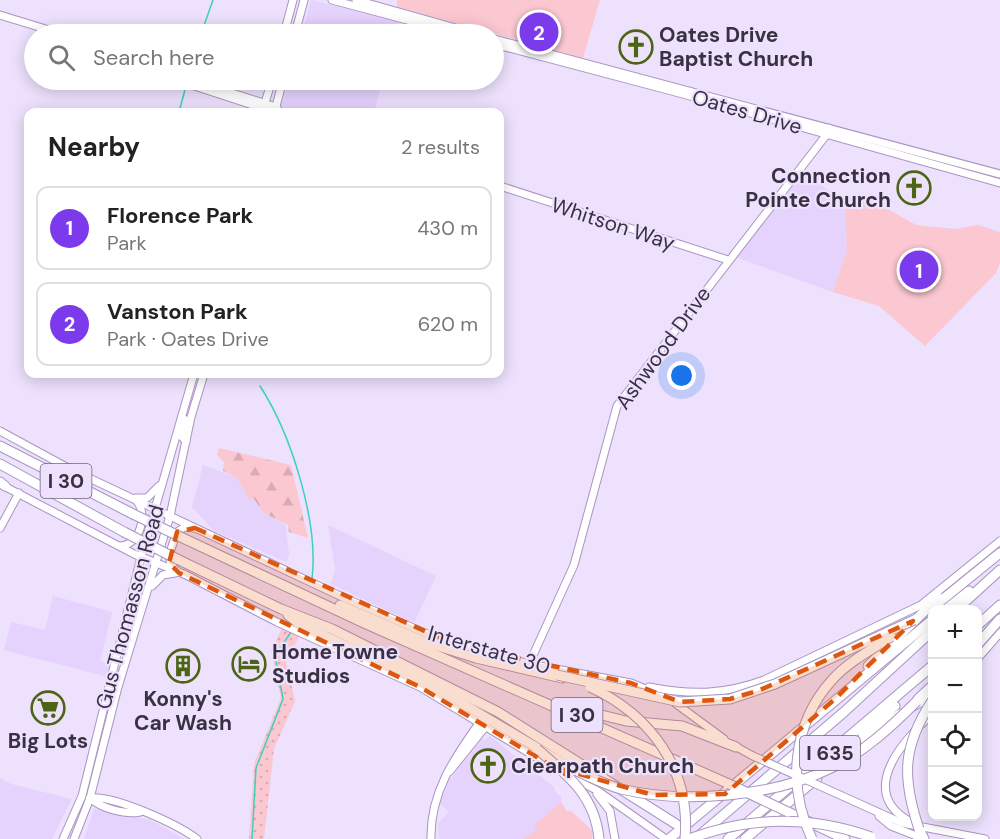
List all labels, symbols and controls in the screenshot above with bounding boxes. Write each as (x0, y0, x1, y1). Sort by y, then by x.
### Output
pin: 2 (520, 9, 558, 54)
place label: Oates Drive Baptist Church (659, 21, 813, 73)
search box (24, 24, 504, 90)
church icon: Oates Drive Baptist Church (618, 29, 654, 65)
icon: search (45, 41, 78, 74)
text: Search here (93, 43, 214, 72)
street label: Oates Drive (689, 83, 805, 141)
text: Nearby (48, 130, 140, 164)
text: 2 results (401, 134, 480, 160)
place label: Connection Pointe Church (745, 162, 891, 214)
church icon: Connection Pointe Church (896, 170, 932, 206)
street label: Whitson Way (548, 191, 679, 257)
text: Florence Park (107, 201, 253, 230)
text: 1 (66, 215, 73, 241)
text: 430 m (417, 215, 478, 241)
text: Park (107, 230, 147, 256)
pin: 1 (900, 248, 938, 292)
street label: Ashwood Drive (609, 281, 717, 415)
text: Vanston Park (107, 297, 248, 326)
text: 2 (64, 311, 75, 337)
text: 620 m (418, 311, 478, 337)
text: Park · Oates Drive (107, 326, 269, 352)
your location (667, 361, 696, 390)
road number: I 30 (40, 464, 92, 498)
street label: Gus Thomasson Road (89, 502, 171, 712)
map controls (928, 605, 982, 821)
button: + (928, 605, 982, 659)
street label: Interstate 30 (424, 619, 554, 681)
place label: HomeTowne Studios (272, 638, 398, 690)
hotel icon: HomeTowne Studios (231, 646, 267, 682)
building icon: Konny's Car Wash (165, 648, 201, 684)
button: − (928, 659, 982, 713)
place label: Konny's Car Wash (134, 685, 232, 737)
supermarket icon: Big Lots (30, 690, 66, 726)
road number: I 30 (552, 698, 602, 732)
button: locate (928, 713, 982, 767)
place label: Big Lots (8, 727, 88, 755)
road number: I 635 (800, 736, 860, 770)
church icon: Clearpath Church (470, 748, 506, 784)
place label: Clearpath Church (511, 752, 694, 780)
button: layers (928, 767, 982, 821)

